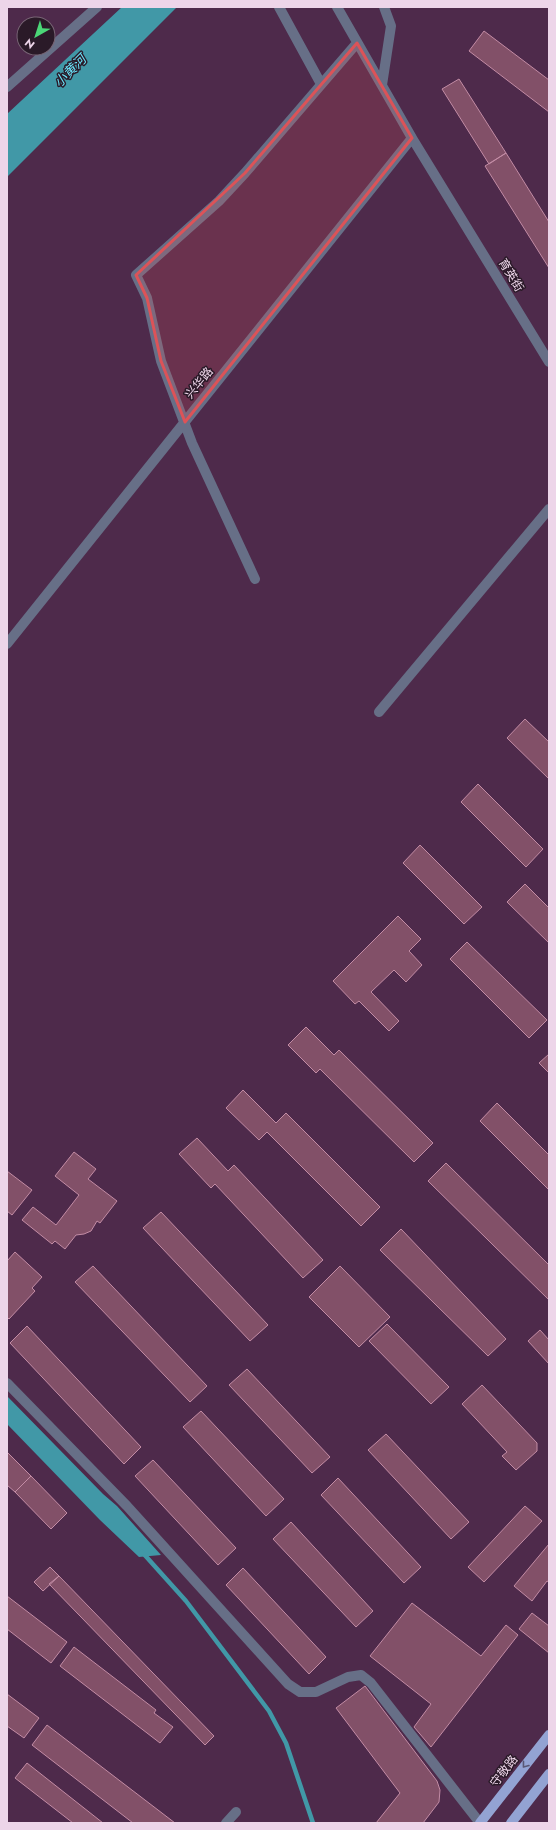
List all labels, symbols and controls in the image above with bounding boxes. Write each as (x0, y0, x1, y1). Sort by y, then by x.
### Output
north arrow (16, 16, 56, 56)
text: N (21, 35, 38, 53)
water label: 小黄河 (49, 48, 93, 92)
street label: 育英街 (494, 255, 528, 295)
street label: 兴华路 (181, 363, 217, 403)
street label: 守敬路 (486, 1751, 522, 1791)
one-way arrow (523, 1761, 530, 1768)

